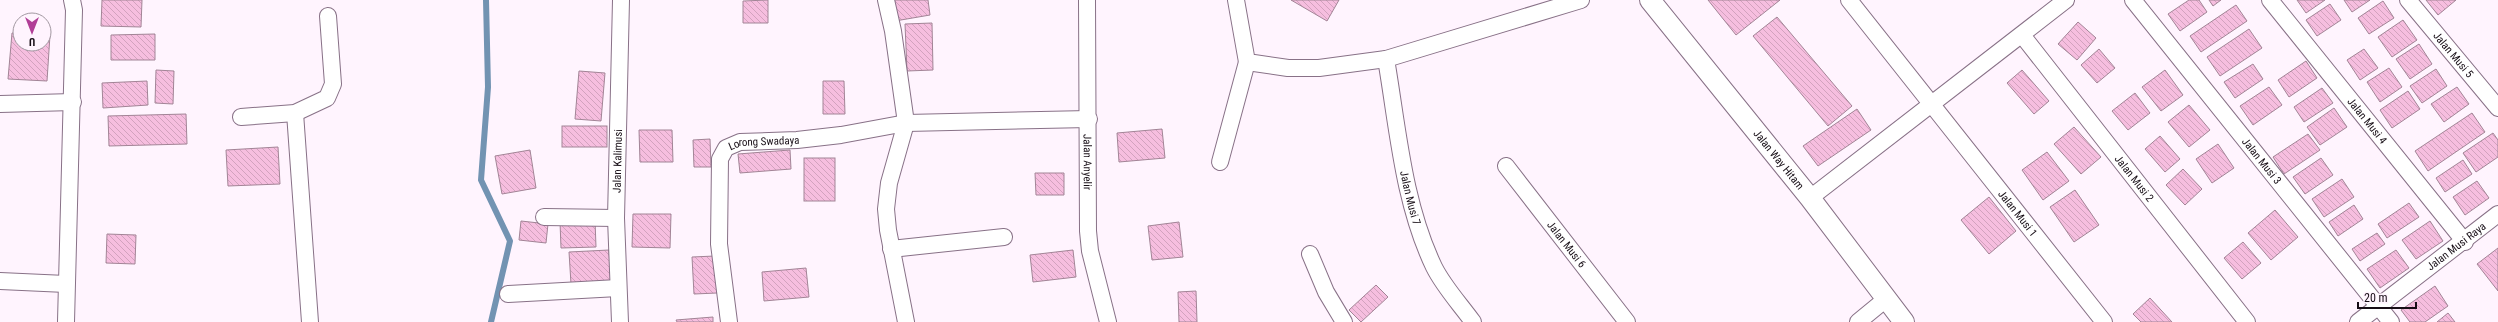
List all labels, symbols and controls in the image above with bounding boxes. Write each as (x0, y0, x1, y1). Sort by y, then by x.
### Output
north arrow (12, 12, 52, 52)
street label: Jalan Musi 5 (2430, 29, 2476, 80)
text: U (29, 35, 35, 48)
street label: Jalan Musi 4 (2344, 95, 2390, 147)
street label: Jalan Way Hitam (1750, 127, 1806, 192)
street label: Jalan Kalimusi (611, 129, 625, 193)
street label: Lorong Swadaya (726, 134, 800, 153)
street label: Jalan Anyelir (1081, 134, 1094, 191)
street label: Jalan Musi 3 (2239, 135, 2284, 187)
street label: Jalan Musi 2 (2112, 153, 2156, 204)
street label: Jalan Musi 7 (1397, 170, 1423, 227)
street label: Jalan Musi 1 (1995, 188, 2040, 239)
street label: Jalan Musi 6 (1544, 219, 1588, 270)
street label: Jalan Musi Raya (2424, 220, 2489, 273)
scale bar (2358, 284, 2416, 310)
text: 20 m (2364, 291, 2388, 305)

